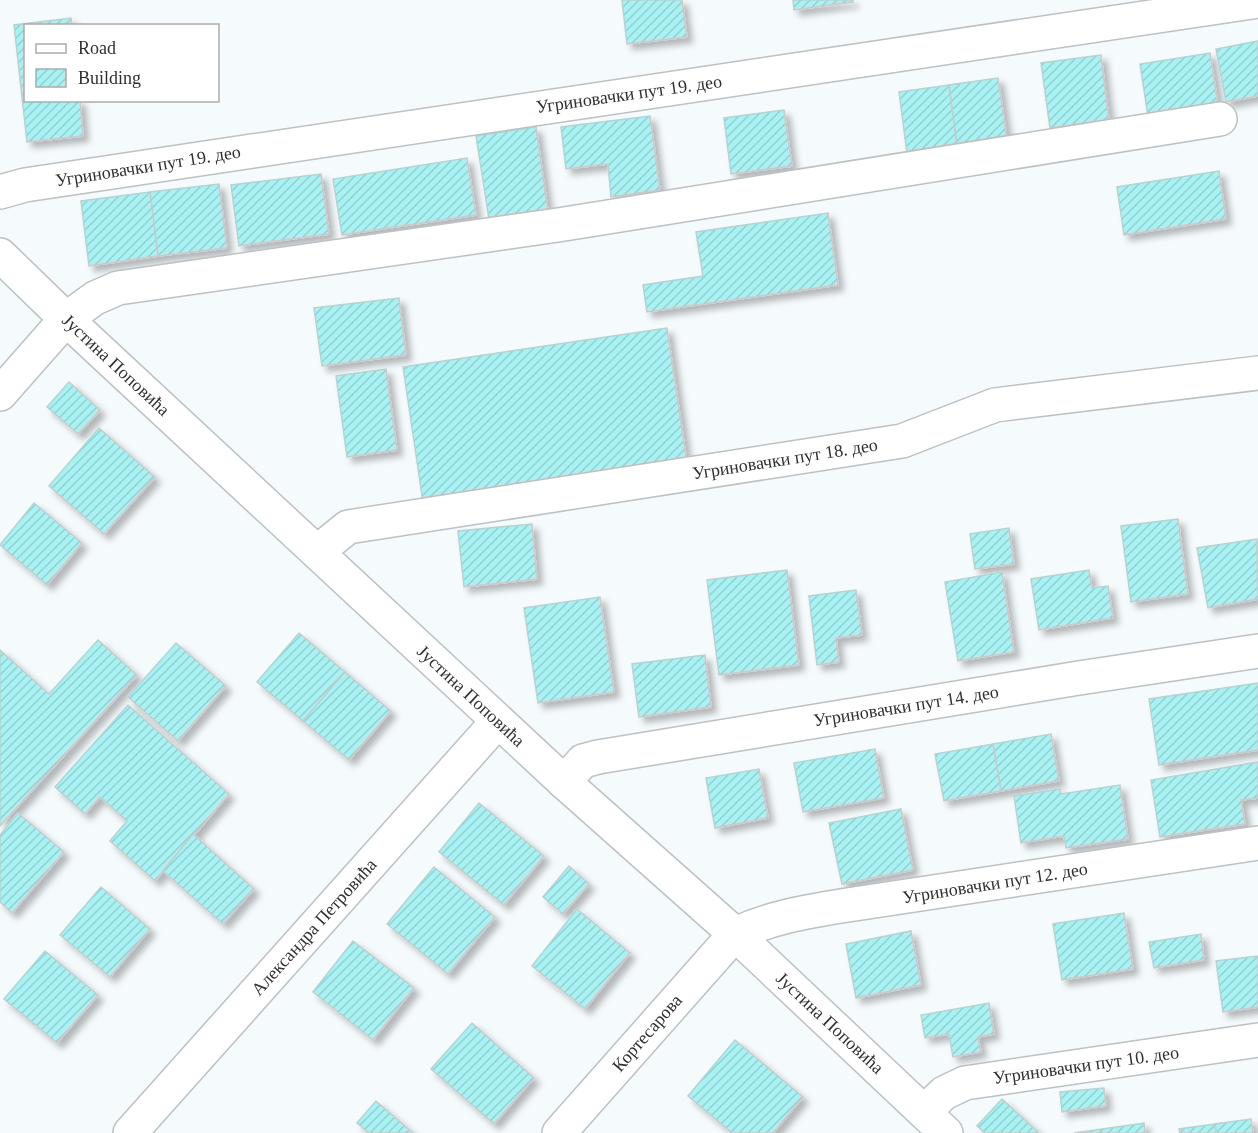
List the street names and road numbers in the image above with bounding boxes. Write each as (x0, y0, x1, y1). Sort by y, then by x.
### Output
street label: Угриновачки пут 19. део (535, 71, 723, 117)
street label: Угриновачки пут 19. део (54, 141, 242, 191)
street label: Јустина Поповића (58, 310, 174, 420)
street label: Угриновачки пут 18. део (691, 434, 879, 484)
street label: Јустина Поповића (413, 641, 529, 751)
street label: Угриновачки пут 14. део (812, 681, 1000, 731)
street label: Александра Петровића (247, 855, 381, 999)
street label: Угриновачки пут 12. део (901, 858, 1089, 908)
street label: Јустина Поповића (772, 968, 888, 1078)
street label: Кортесарова (608, 990, 686, 1076)
street label: Угриновачки пут 10. део (992, 1042, 1180, 1088)

